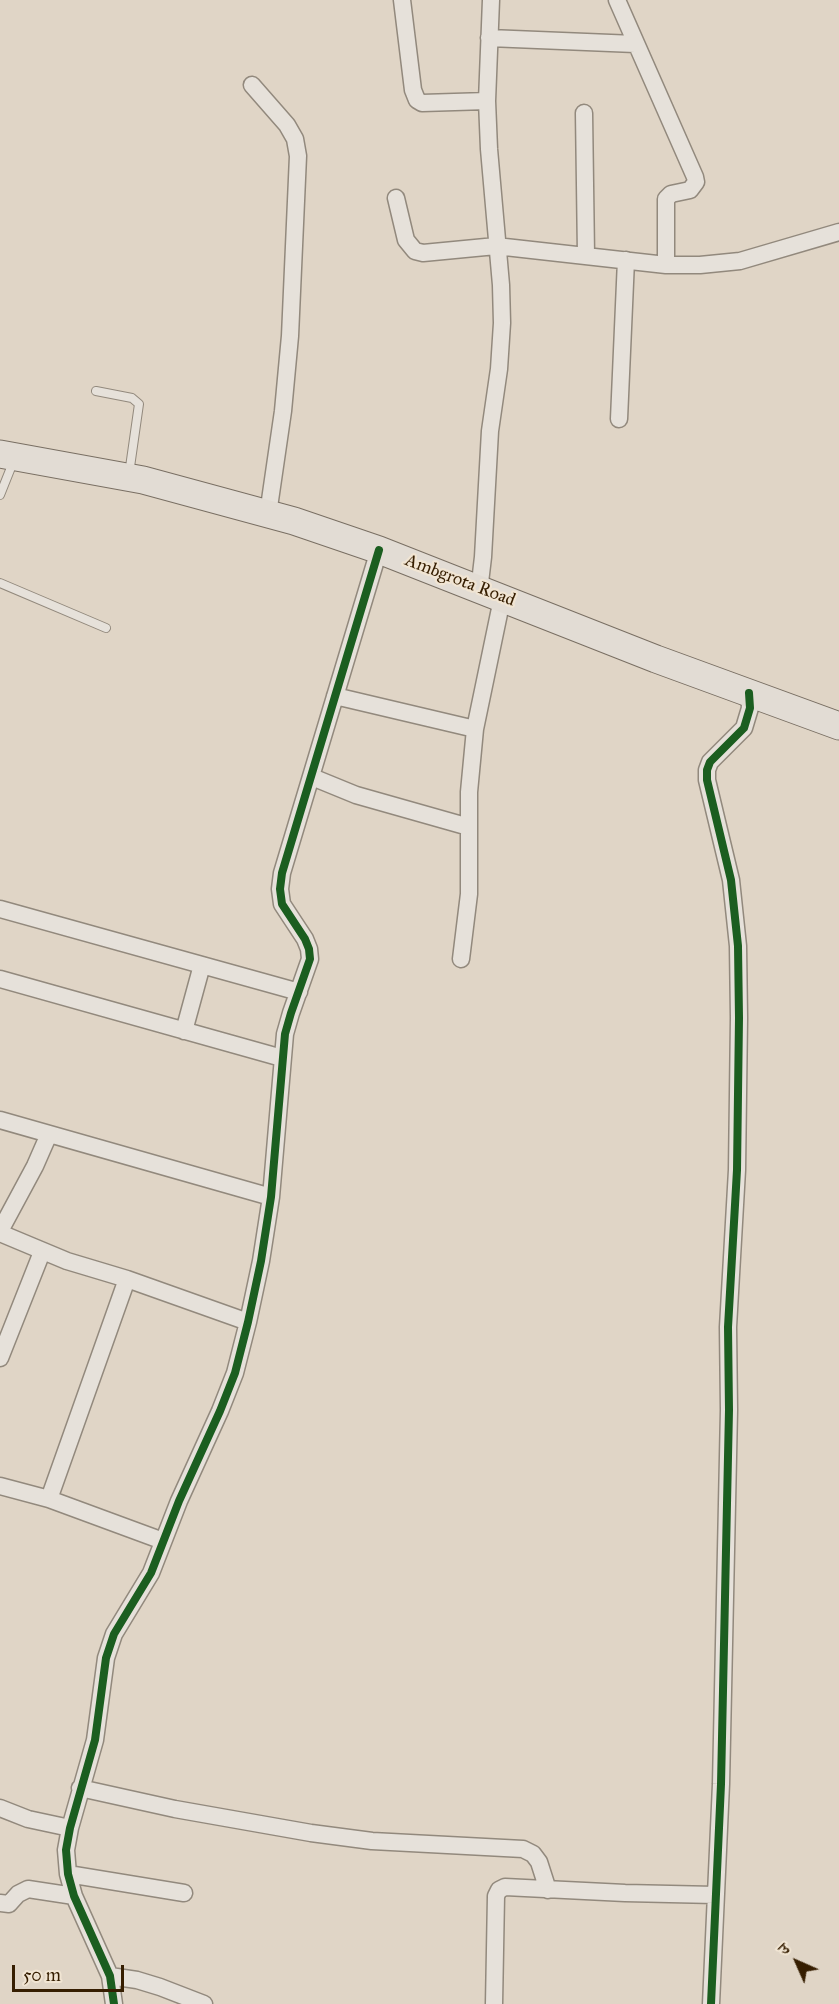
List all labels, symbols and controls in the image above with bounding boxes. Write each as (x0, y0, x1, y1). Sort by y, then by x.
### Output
street label: Ambgrota Road (402, 550, 518, 612)
north arrow (767, 1932, 827, 1992)
text: उ (774, 1939, 794, 1959)
scale bar (15, 1953, 128, 1991)
text: 50 m (23, 1964, 61, 1986)

